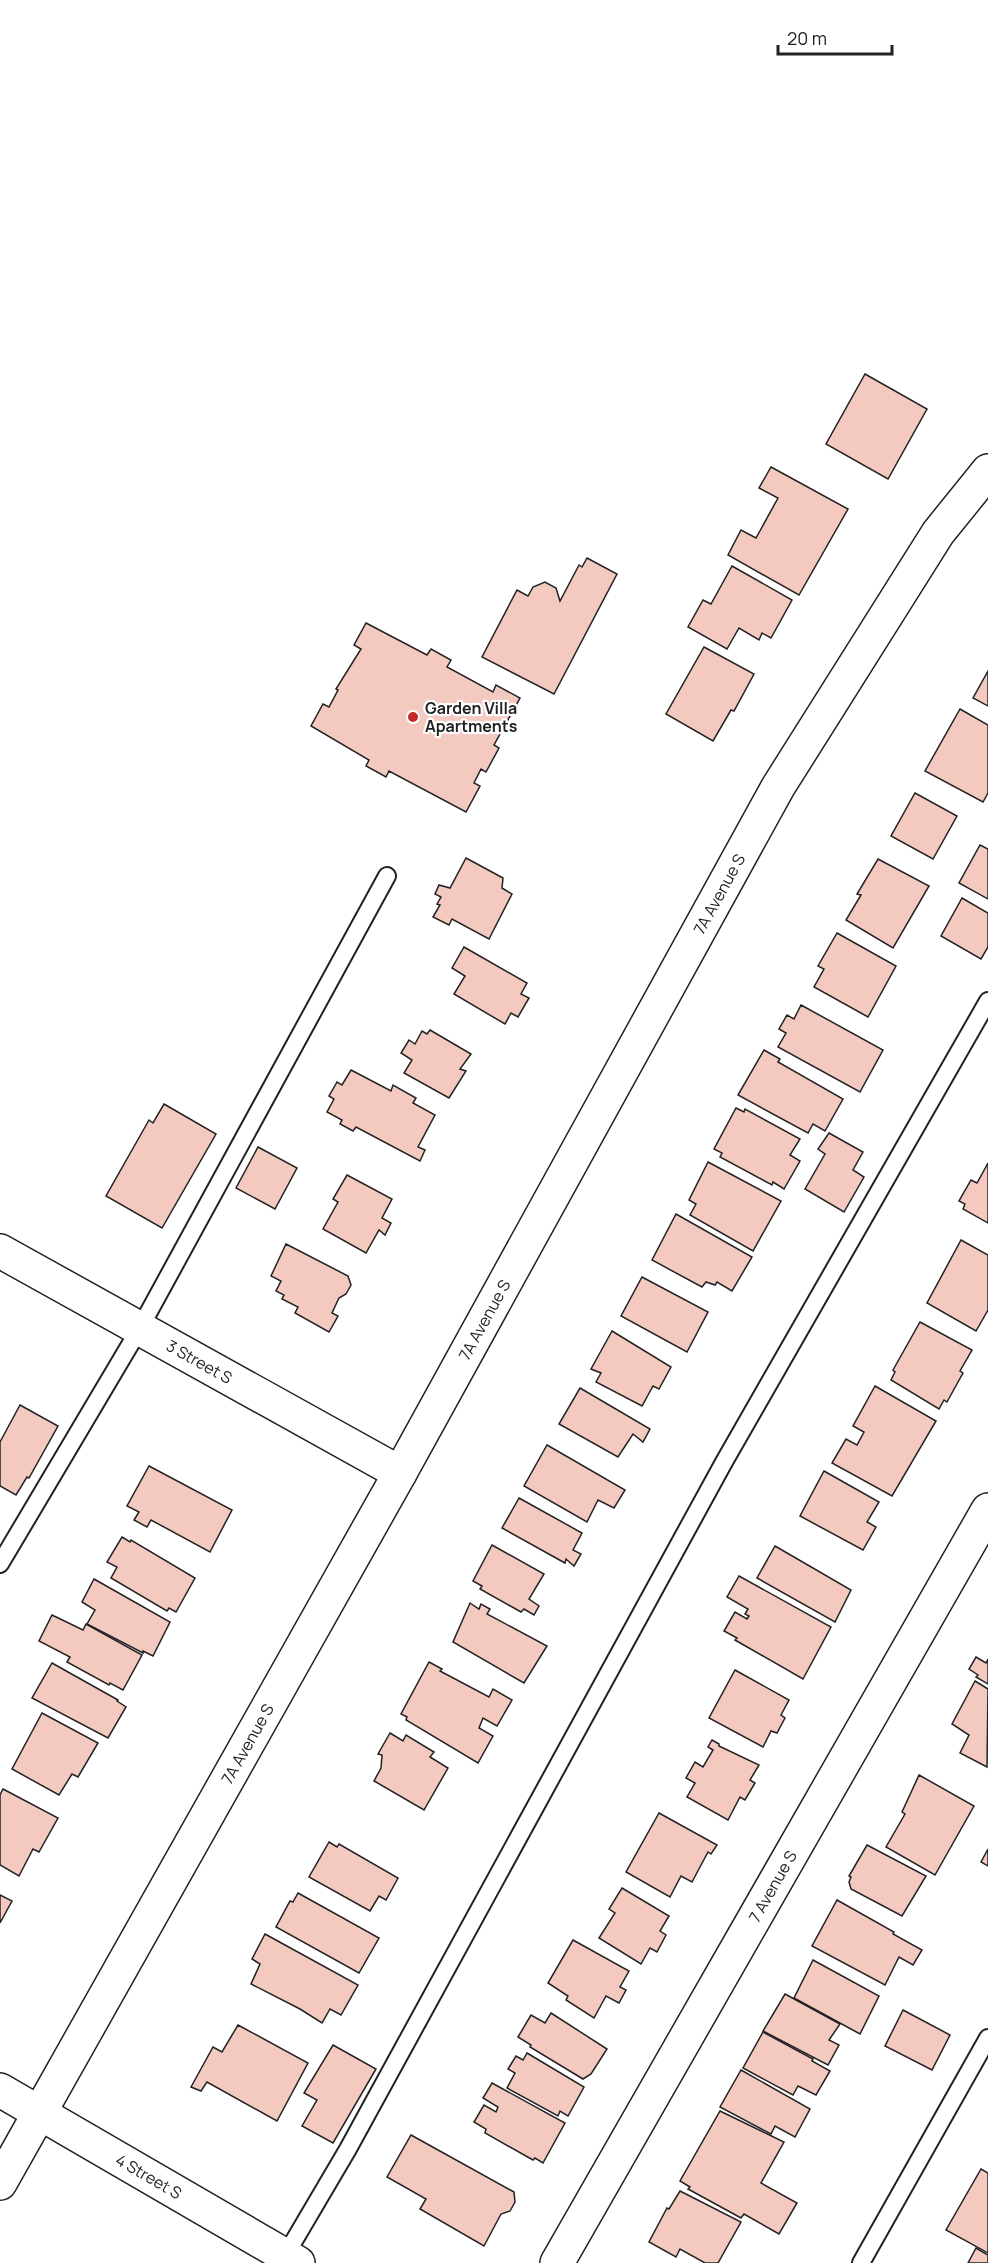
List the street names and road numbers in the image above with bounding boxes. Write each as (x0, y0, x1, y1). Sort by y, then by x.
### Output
street label: 7A Avenue S (688, 850, 750, 938)
street label: 7A Avenue S (453, 1275, 516, 1364)
street label: 3 Street S (162, 1335, 236, 1389)
street label: 7A Avenue S (216, 1700, 279, 1788)
street label: 7 Avenue S (743, 1846, 802, 1926)
street label: 4 Street S (112, 2149, 186, 2204)

